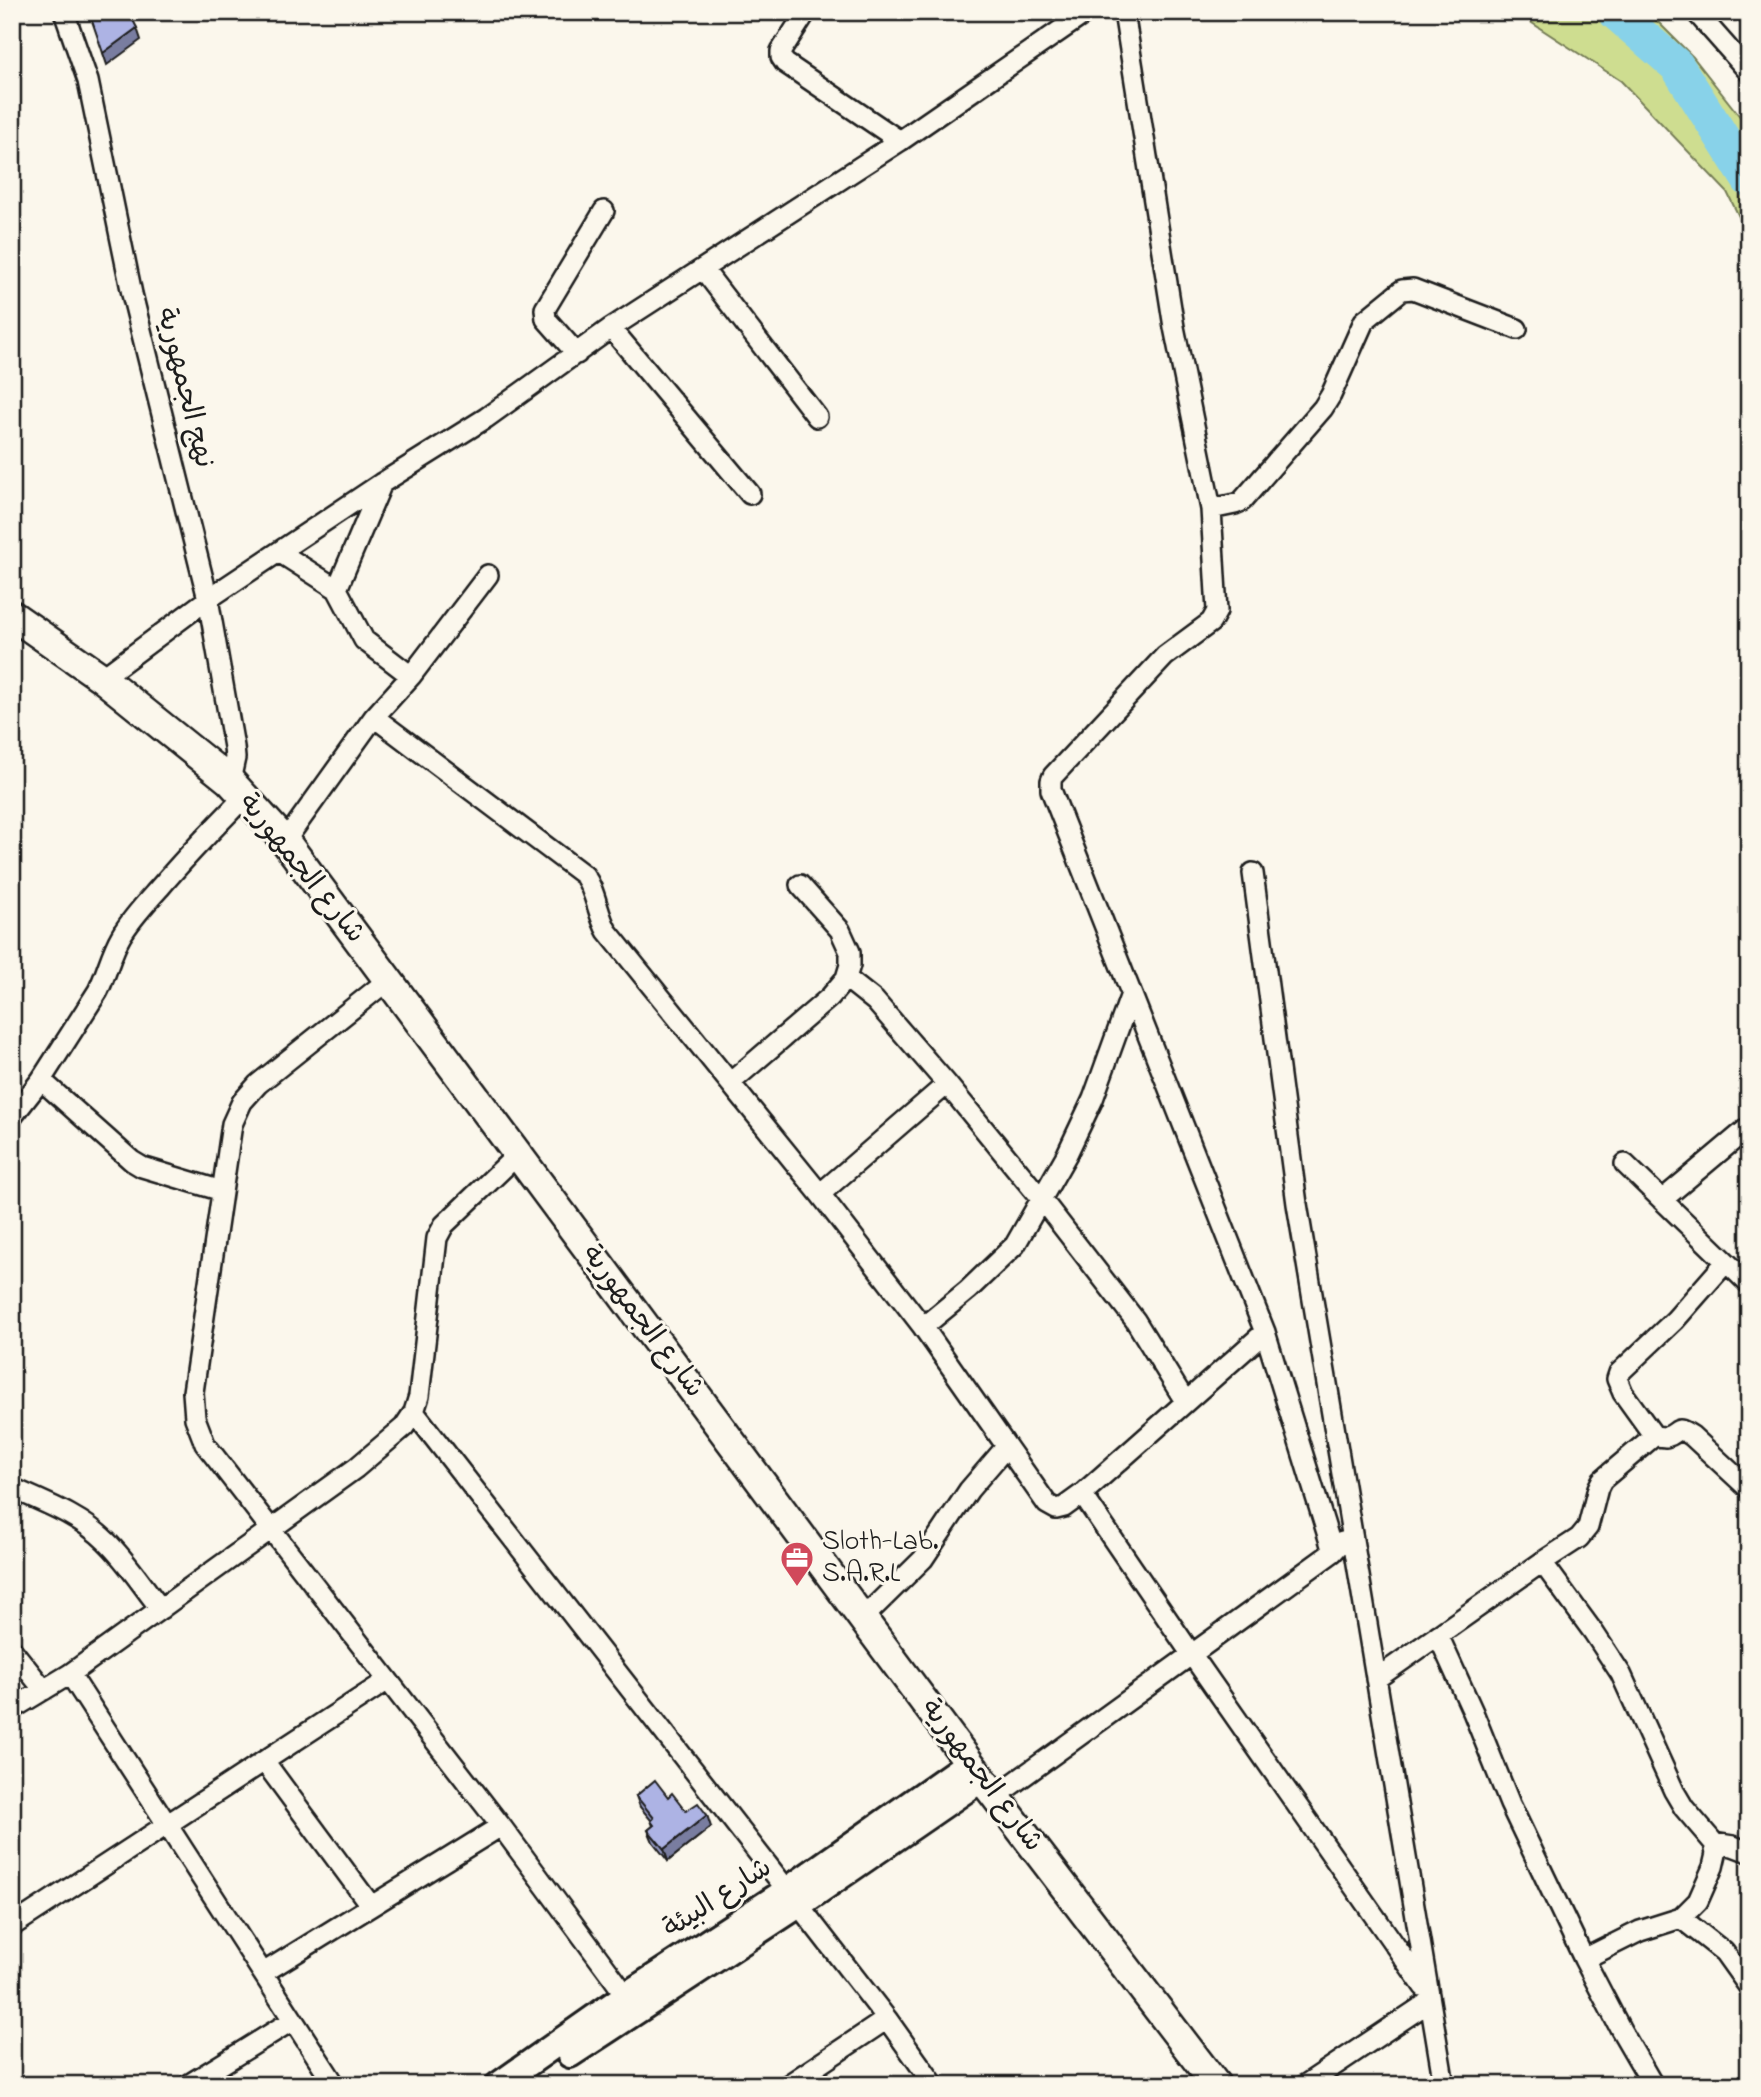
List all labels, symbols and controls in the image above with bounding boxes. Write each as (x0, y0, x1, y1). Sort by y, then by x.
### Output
street label: نهج الجمهورية (144, 304, 224, 472)
street label: شارع الجمهورية (228, 785, 374, 953)
street label: شارع الجمهورية (571, 1237, 713, 1407)
place label: Sloth-Lab. S.A.R.L (822, 1522, 938, 1595)
office icon: Sloth-Lab. S.A.R.L (778, 1539, 816, 1588)
street label: شارع الجمهورية (910, 1691, 1052, 1861)
street label: شارع البيئة (655, 1848, 781, 1950)

